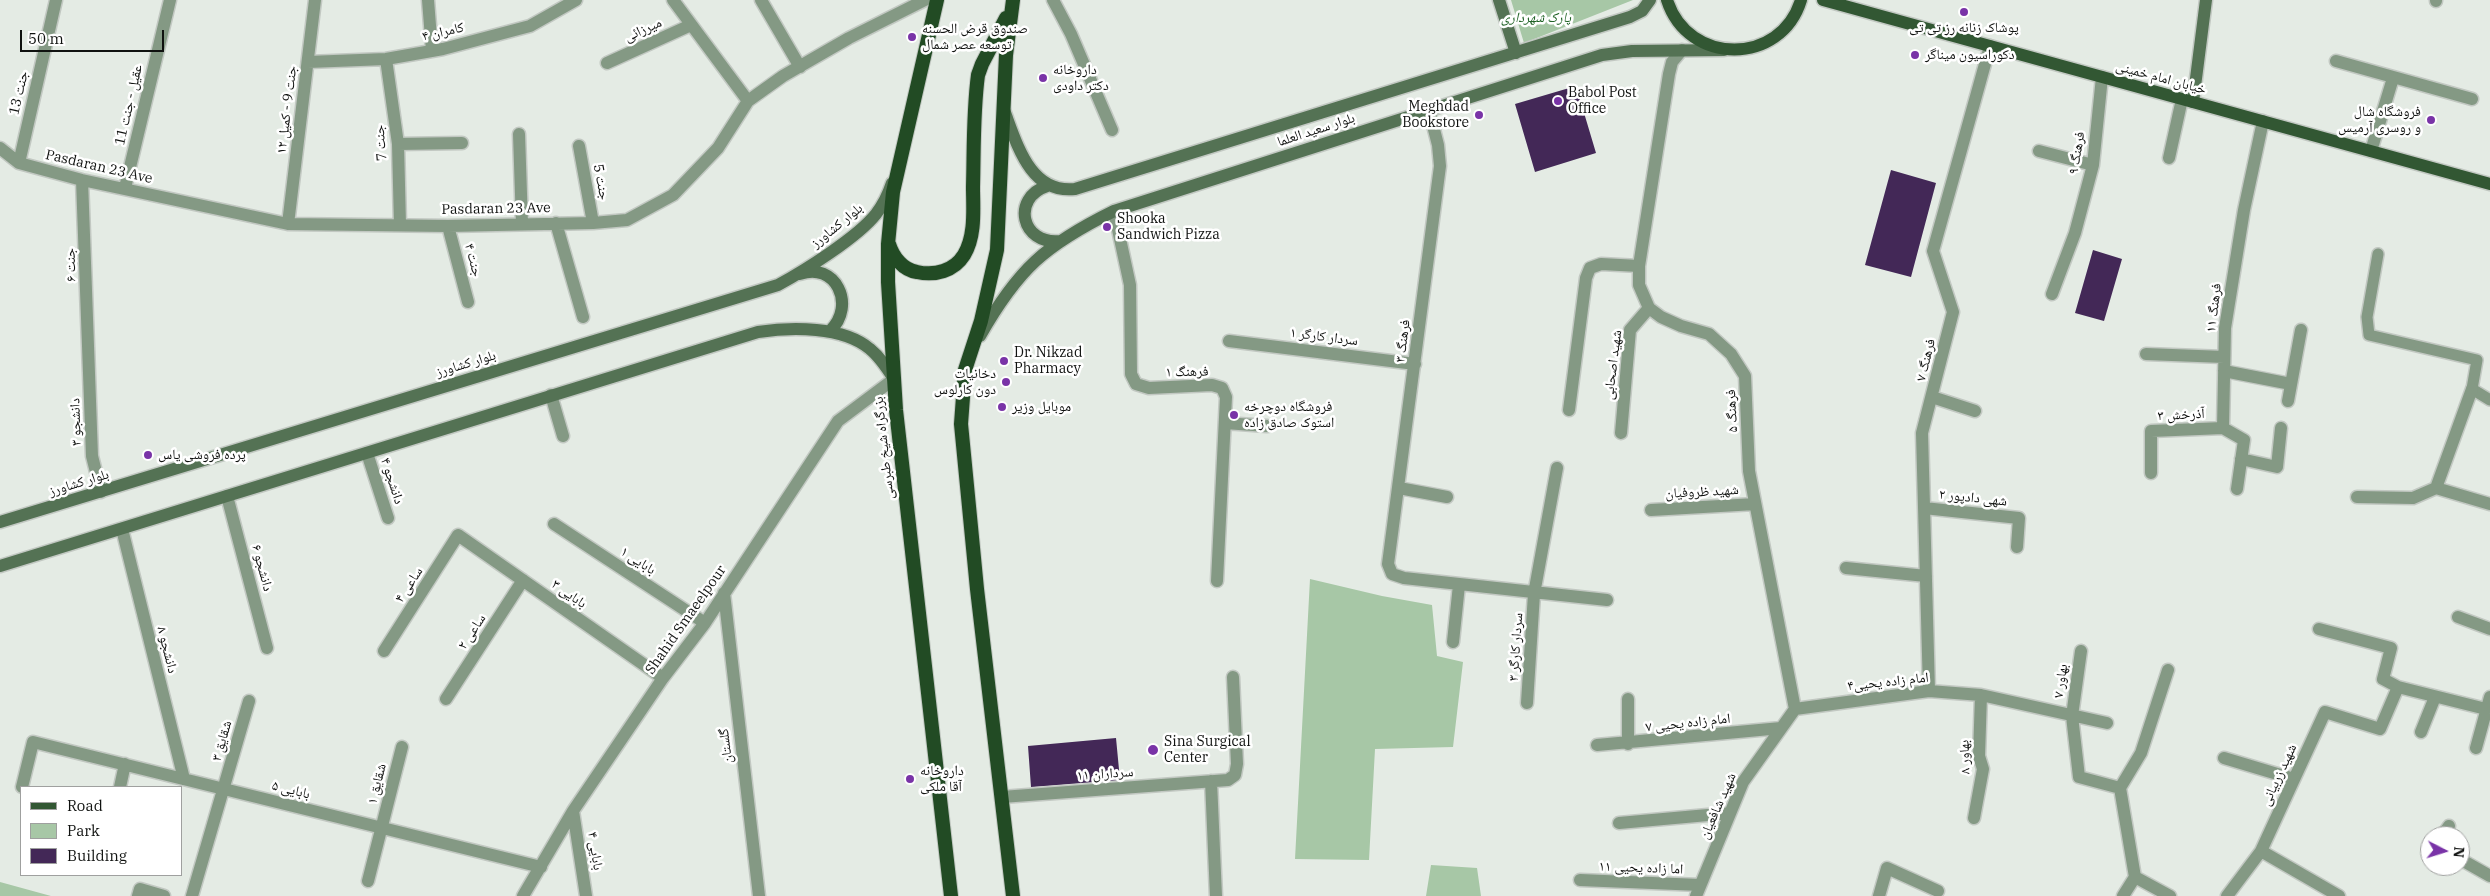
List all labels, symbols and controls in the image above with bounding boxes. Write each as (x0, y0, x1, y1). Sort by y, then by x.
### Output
marker: پوشاک زنانه رز تی تی (1958, 6, 1970, 18)
park label: پارک شهرداری (1501, 10, 1571, 26)
street label: میرزائی (622, 14, 664, 46)
street label: کامران ۴ (420, 19, 466, 45)
scale bar (22, 20, 166, 52)
place label: پوشاک زنانه رز تی تی (1909, 20, 2019, 36)
place label: صندوق قرض الحسنه توسعه عصر شمال (922, 21, 1028, 54)
text: 50 m (28, 29, 64, 48)
marker: صندوق قرض الحسنه توسعه عصر شمال (906, 31, 918, 43)
place label: دکوراسیون میناگر (1925, 47, 2015, 63)
marker: دکوراسیون میناگر (1909, 49, 1921, 61)
street label: خیابان امام خمینی (2114, 58, 2208, 98)
place label: داروخانه دکتر داودی (1053, 62, 1109, 94)
street label: عقیل - جنت 11 (112, 63, 146, 147)
street label: جنت 9 - کمیل ۱۲ (273, 65, 301, 155)
street label: جنت 13 (6, 69, 32, 117)
marker: داروخانه دکتر داودی (1037, 72, 1049, 84)
place label: Babol Post Office (1568, 85, 1637, 118)
marker: Babol Post Office (1552, 95, 1564, 107)
place label: Meghdad Bookstore (1402, 99, 1469, 132)
place label: فروشگاه شال و روسری آرمیس (2338, 104, 2421, 136)
marker: Meghdad Bookstore (1473, 109, 1485, 121)
street label: بلوار سعید العلما (1275, 110, 1357, 150)
marker: فروشگاه شال و روسری آرمیس (2425, 114, 2437, 126)
street label: جنت 7 (371, 124, 391, 162)
street label: فرهنگ ۹ (2065, 130, 2089, 176)
street label: Pasdaran 23 Ave (44, 147, 154, 187)
street label: جنت 5 (589, 163, 613, 201)
street label: Pasdaran 23 Ave (441, 200, 551, 218)
street label: بلوار کشاورز (808, 200, 866, 252)
place label: Shooka Sandwich Pizza (1117, 211, 1220, 243)
marker: Shooka Sandwich Pizza (1101, 221, 1113, 233)
street label: جنت ۴ (460, 241, 486, 279)
street label: جنت ۶ (62, 248, 80, 282)
street label: فرهنگ ۱۱ (2203, 282, 2225, 334)
street label: فرهنگ ۳ (1392, 319, 1414, 363)
street label: سردار کارگر ۱ (1289, 324, 1359, 350)
street label: شهید اصحابی (1600, 329, 1626, 401)
street label: فرهنگ ۷ (1913, 337, 1939, 383)
place label: Dr. Nikzad Pharmacy (1014, 345, 1082, 378)
street label: بلوار کشاورز (434, 347, 498, 381)
marker: Dr. Nikzad Pharmacy (998, 355, 1010, 367)
street label: فرهنگ ۱ (1165, 363, 1209, 381)
place label: دخانیات دون کارلوس (934, 366, 996, 398)
marker: دخانیات دون کارلوس (1000, 376, 1012, 388)
street label: فرهنگ ۵ (1722, 389, 1742, 433)
street label: بزرگراه شیخ طبرسی (870, 396, 898, 500)
street label: دانشجو ۳ (67, 398, 85, 446)
place label: موبایل وزیر (1012, 399, 1071, 415)
place label: فروشگاه دوچرخه استوک صادق زاده (1244, 399, 1334, 432)
marker: موبایل وزیر (996, 401, 1008, 413)
street label: آذرخش ۳ (2157, 405, 2205, 425)
marker: فروشگاه دوچرخه استوک صادق زاده (1228, 409, 1240, 421)
place label: پرده فروشی یاس (158, 447, 246, 463)
marker: پرده فروشی یاس (142, 449, 154, 461)
street label: دانشجو ۴ (377, 456, 407, 506)
street label: بلوار کشاورز (47, 466, 111, 500)
street label: شهید ظروفیان (1665, 482, 1739, 502)
street label: شهی دادپور ۲ (1938, 486, 2008, 510)
street label: دانشجو ۶ (248, 543, 276, 593)
street label: بابایی ۱ (617, 543, 659, 579)
street label: Shahid Smaeelpour (642, 562, 730, 678)
street label: ساعی ۴ (391, 564, 427, 606)
street label: بابایی ۳ (548, 576, 590, 612)
street label: ساعی ۲ (454, 611, 490, 653)
street label: سردار کارگر ۳ (1505, 612, 1527, 682)
street label: دانشجو ۸ (153, 625, 181, 675)
street label: بهاور ۷ (2050, 663, 2072, 699)
street label: امام زاده یحیی۴ (1846, 669, 1930, 695)
street label: امام زاده یحیی ۷ (1645, 710, 1731, 736)
street label: شقایق ۳ (208, 719, 236, 763)
street label: گلستان (716, 727, 736, 765)
place label: Sina Surgical Center (1164, 734, 1251, 766)
street label: بهاور ۸ (1956, 740, 1974, 774)
street label: شهید زربیانی (2257, 741, 2301, 809)
marker: Sina Surgical Center (1146, 743, 1160, 757)
street label: شقایق ۱ (364, 762, 390, 806)
place label: داروخانه آقا ملکی (920, 763, 964, 796)
street label: سرداران ۱۱ (1076, 764, 1134, 784)
street label: شهید شافعیان (1696, 770, 1740, 842)
marker: داروخانه آقا ملکی (904, 773, 916, 785)
street label: بابایی ۵ (270, 777, 312, 803)
legend (20, 786, 182, 876)
text: Road (67, 796, 103, 815)
text: Park (67, 821, 100, 840)
north arrow (2420, 826, 2470, 876)
street label: بابایی ۴ (584, 831, 606, 871)
text: Building (67, 846, 127, 865)
text: N (2449, 846, 2468, 859)
street label: اما زاده یحیی ۱۱ (1598, 858, 1684, 878)

